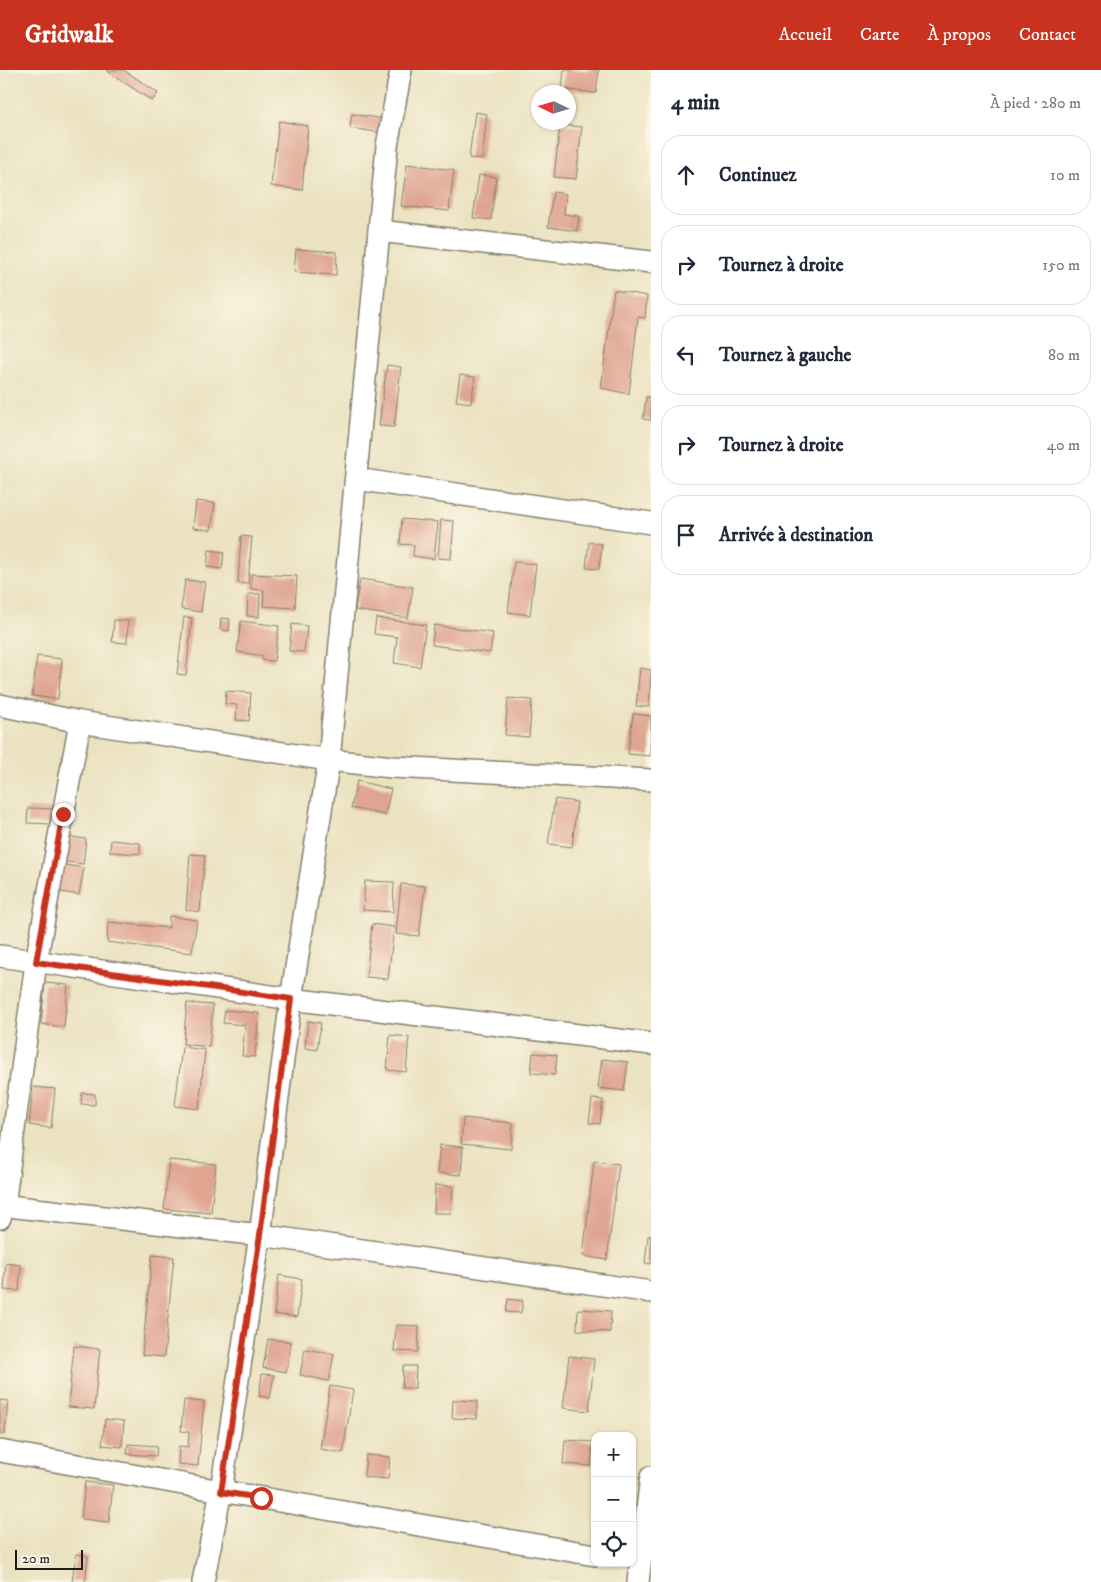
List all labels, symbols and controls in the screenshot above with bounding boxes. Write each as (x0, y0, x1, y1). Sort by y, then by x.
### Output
text: Gridwalk (25, 20, 113, 50)
text: Accueil (779, 24, 832, 46)
text: Carte (860, 24, 899, 46)
text: À propos (927, 24, 991, 46)
text: Contact (1019, 24, 1076, 46)
north arrow (531, 85, 576, 130)
text: 4 min (671, 90, 720, 116)
text: À pied · 280 m (990, 93, 1081, 113)
icon: ahead (672, 161, 700, 189)
text: Continuez (719, 164, 797, 187)
text: 10 m (1050, 165, 1080, 185)
icon: right (672, 251, 700, 279)
text: Tournez à droite (719, 254, 844, 277)
text: 150 m (1042, 255, 1080, 275)
icon: left (672, 341, 700, 369)
text: Tournez à gauche (719, 344, 851, 367)
text: 80 m (1048, 345, 1080, 365)
icon: right (672, 431, 700, 459)
text: Tournez à droite (719, 434, 844, 457)
text: 40 m (1047, 435, 1080, 455)
icon: arrive (672, 521, 700, 549)
text: Arrivée à destination (719, 524, 873, 547)
route end (52, 803, 75, 826)
map controls (591, 1432, 636, 1567)
button: + (591, 1432, 636, 1477)
button: − (591, 1477, 636, 1522)
route start (250, 1487, 273, 1510)
button: locate (591, 1522, 636, 1567)
scale bar (15, 1547, 82, 1570)
text: 20 m (22, 1550, 50, 1568)

